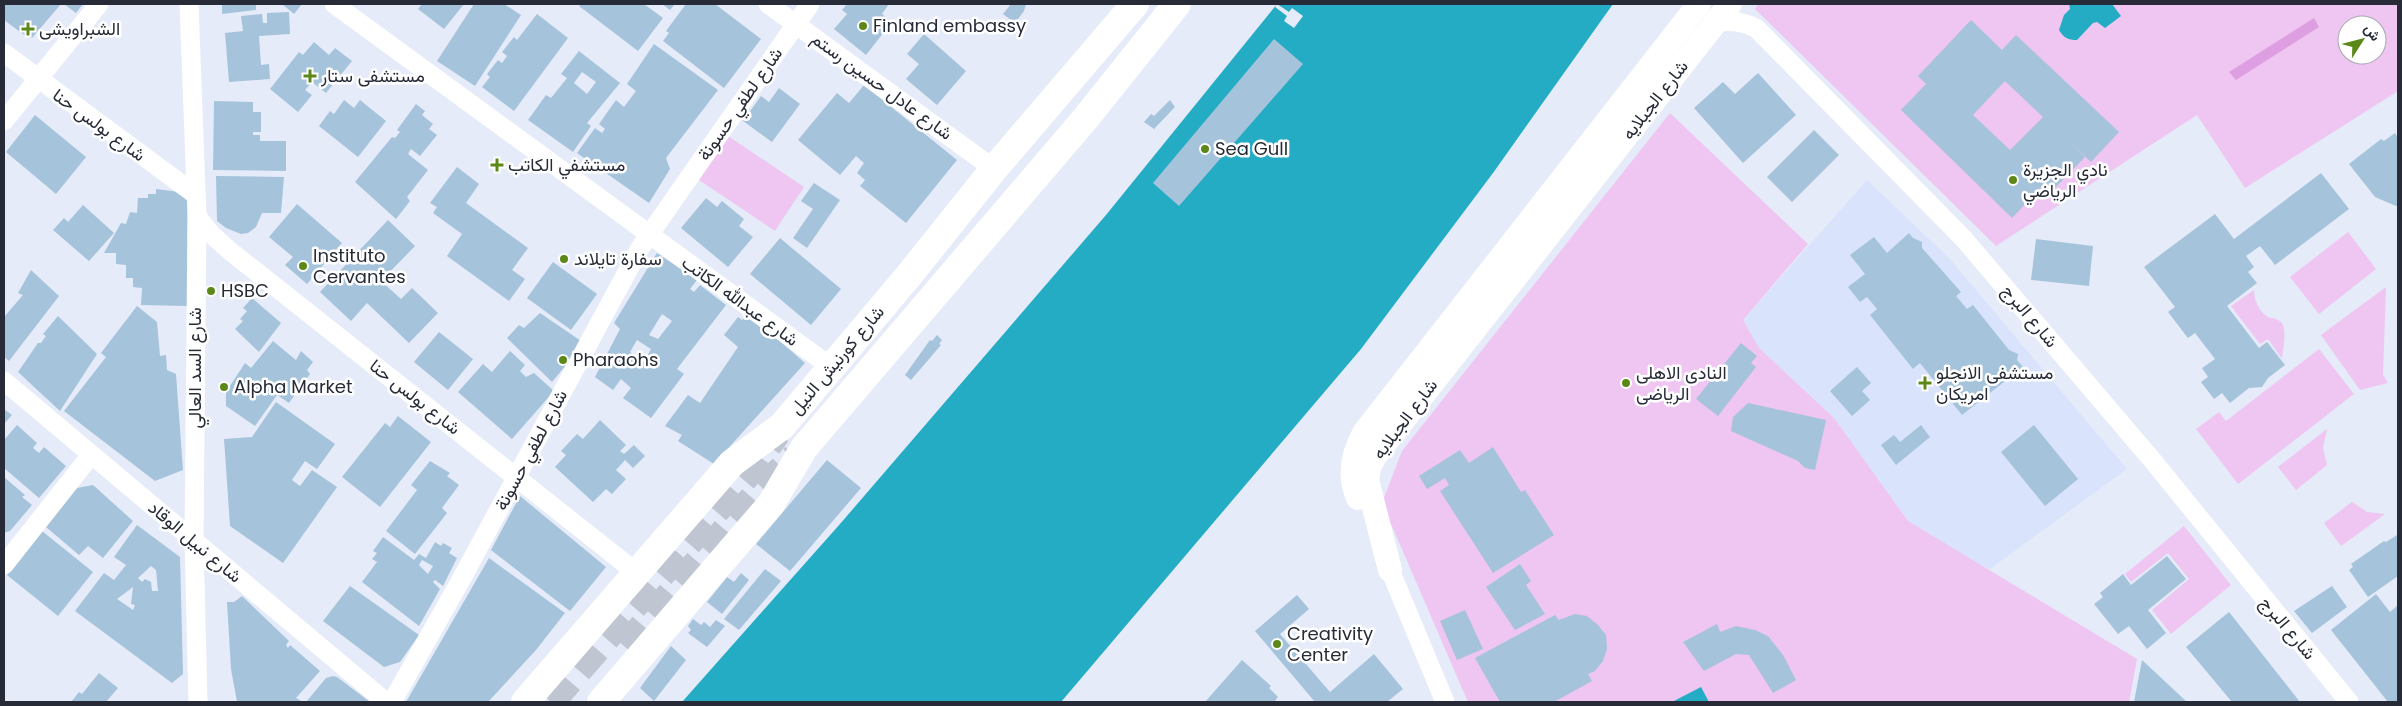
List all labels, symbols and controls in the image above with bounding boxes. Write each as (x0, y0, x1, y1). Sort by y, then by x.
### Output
place label: Finland embassy (873, 13, 1026, 38)
north arrow (2337, 15, 2387, 65)
place label: الشبراويشى (39, 16, 120, 41)
marker: Finland embassy (857, 20, 869, 32)
text: ش (2359, 20, 2386, 45)
marker: الشبراويشى (21, 22, 35, 36)
street label: شارع عادل حسين رستم (807, 26, 958, 145)
street label: شارع لطفي حسونة (691, 42, 791, 167)
street label: شارع الجبلايه (1616, 55, 1694, 145)
place label: مستشفى ستار (320, 63, 425, 88)
marker: مستشفى ستار (303, 69, 317, 83)
street label: شارع بولس حنا (48, 82, 151, 167)
place label: Sea Gull (1215, 136, 1288, 161)
marker: Sea Gull (1199, 143, 1211, 155)
place label: مستشفي الكاتب (508, 152, 625, 180)
place label: نادي الجزيرة الرياضي (2023, 157, 2108, 206)
marker: مستشفي الكاتب (490, 158, 504, 172)
marker: نادي الجزيرة الرياضي (2007, 174, 2019, 186)
place label: Instituto Cervantes (313, 243, 406, 289)
place label: سفارة تايلاند (574, 246, 662, 271)
street label: شارع عبدالله الكاتب (677, 250, 804, 352)
marker: سفارة تايلاند (558, 253, 570, 265)
marker: Instituto Cervantes (297, 260, 309, 272)
place label: HSBC (221, 278, 269, 303)
street label: شارع البرج (1997, 279, 2064, 353)
marker: HSBC (205, 285, 217, 297)
street label: شارع كورنيش النيل (784, 300, 890, 420)
street label: شارع السد العالي (182, 307, 210, 429)
place label: Pharaohs (573, 347, 658, 372)
street label: شارع بولس حنا (364, 353, 466, 440)
marker: Pharaohs (557, 354, 569, 366)
place label: النادى الاهلى الرياضى (1636, 360, 1727, 406)
place label: مستشفى الانجلو امريكان (1936, 360, 2053, 406)
street label: شارع الجبلايه (1366, 373, 1443, 464)
place label: Alpha Market (234, 374, 353, 399)
marker: مستشفى الانجلو امريكان (1918, 376, 1932, 390)
marker: النادى الاهلى الرياضى (1620, 377, 1632, 389)
marker: Alpha Market (218, 381, 230, 393)
street label: شارع لطفي حسونة (488, 385, 576, 516)
street label: شارع نبيل الوقاد (143, 495, 248, 588)
street label: شارع البرج (2255, 591, 2322, 665)
place label: Creativity Center (1287, 621, 1373, 667)
marker: Creativity Center (1271, 638, 1283, 650)

